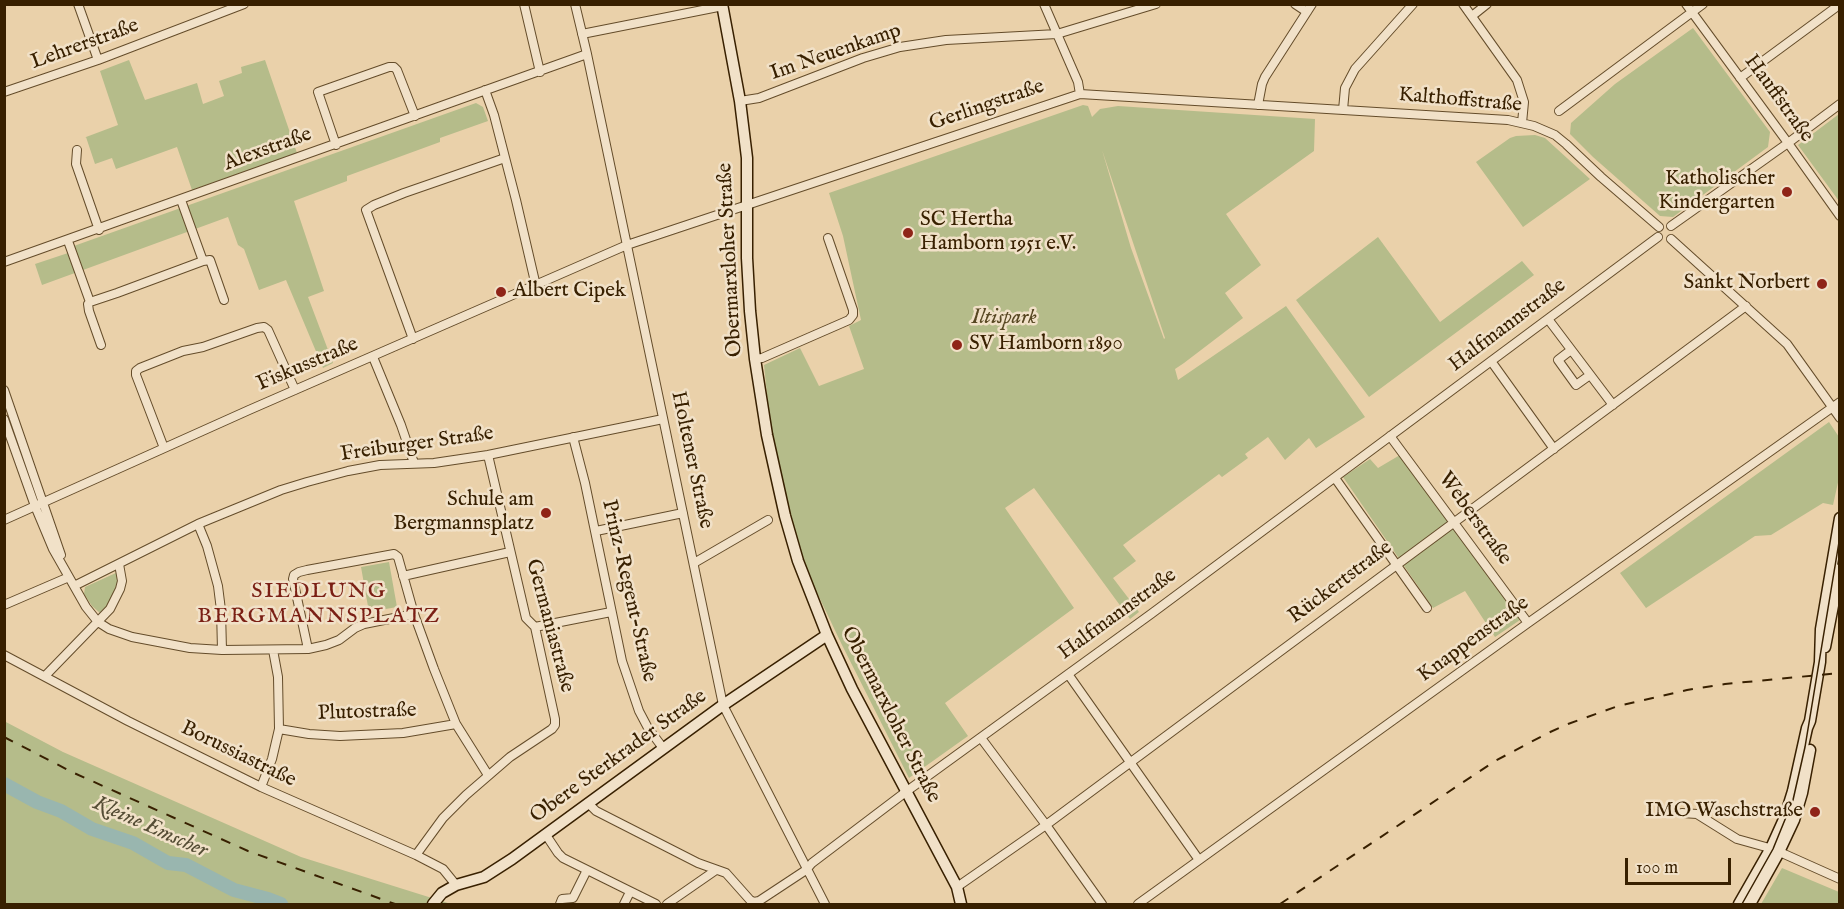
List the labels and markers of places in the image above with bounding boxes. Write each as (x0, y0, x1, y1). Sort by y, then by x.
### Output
place label: Katholischer Kindergarten (1658, 167, 1775, 217)
marker: Katholischer Kindergarten (1780, 185, 1794, 199)
place label: SC Hertha Hamborn 1951 e.V. (920, 208, 1076, 258)
marker: SC Hertha Hamborn 1951 e.V. (901, 226, 915, 240)
place label: Sankt Norbert (1684, 271, 1810, 297)
marker: Sankt Norbert (1815, 277, 1829, 291)
place label: Albert Cipek (513, 279, 626, 305)
marker: Albert Cipek (494, 285, 508, 299)
place label: SV Hamborn 1890 (969, 332, 1123, 358)
marker: SV Hamborn 1890 (950, 338, 964, 352)
place label: Schule am Bergmannsplatz (393, 488, 534, 538)
marker: Schule am Bergmannsplatz (539, 506, 553, 520)
place label: IMO Waschstraße (1645, 799, 1803, 825)
marker: IMO Waschstraße (1808, 805, 1822, 819)

